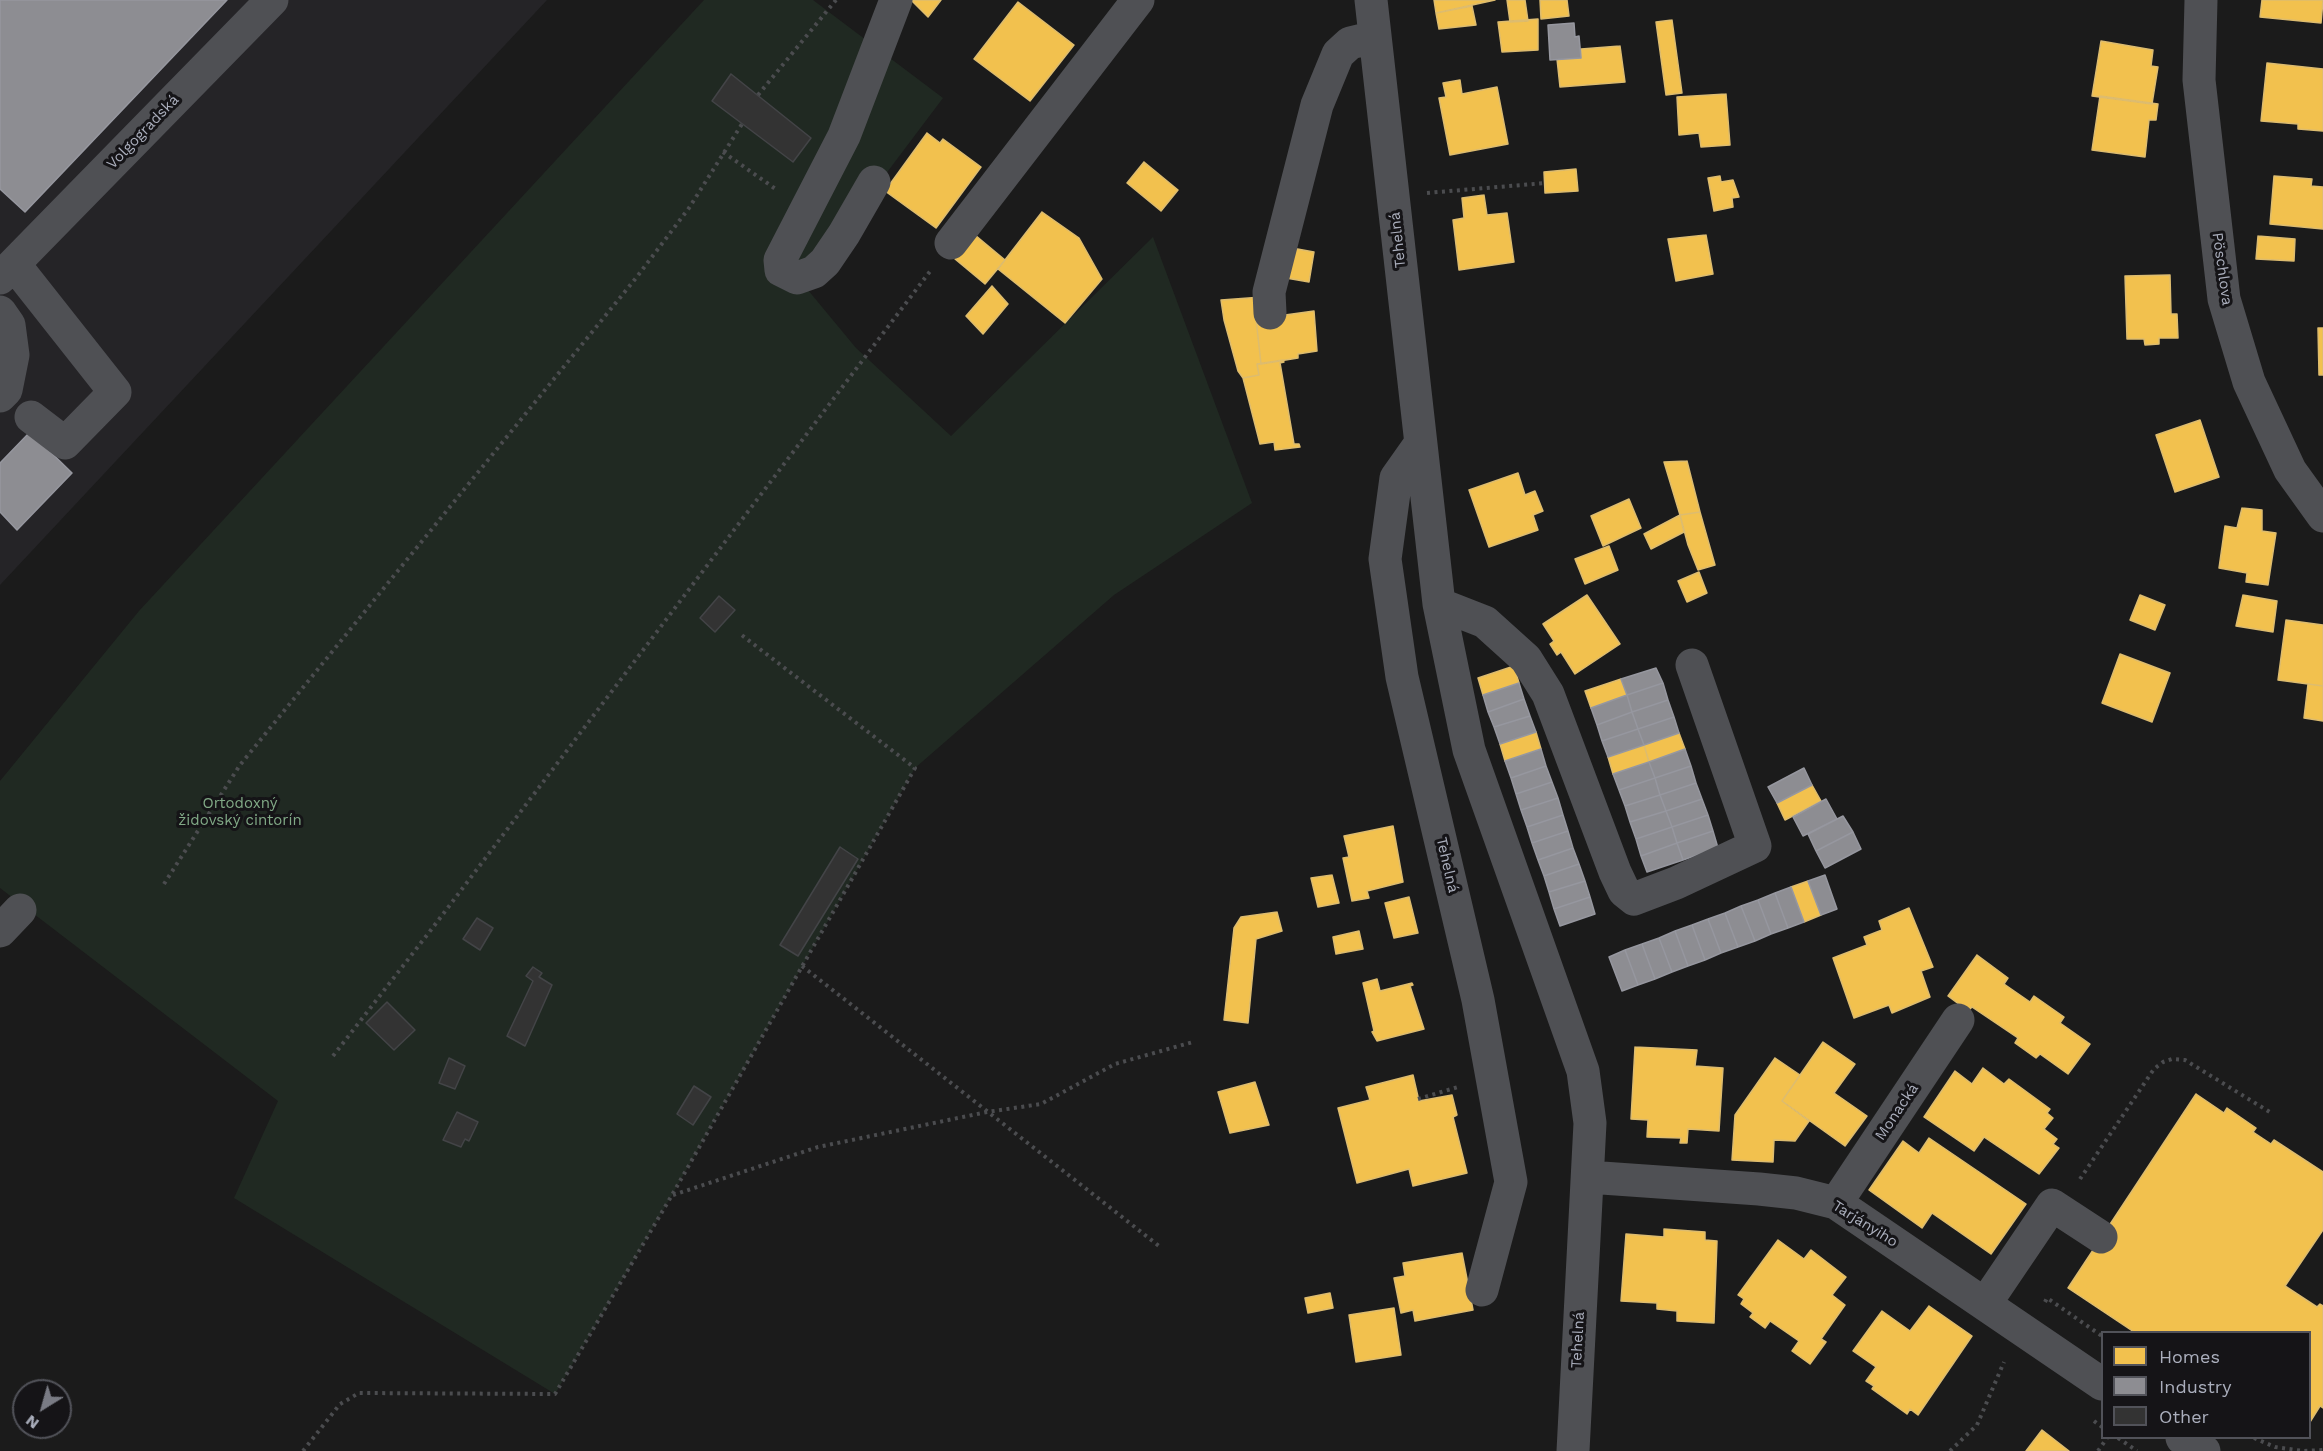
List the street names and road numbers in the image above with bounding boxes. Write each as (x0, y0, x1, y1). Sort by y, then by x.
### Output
street label: Volgogradská (103, 91, 183, 173)
street label: Tehelná (1386, 211, 1410, 269)
street label: Pöschlova (2208, 231, 2236, 307)
street label: Tehelná (1432, 836, 1462, 894)
street label: Monacká (1871, 1080, 1923, 1144)
street label: Tarjányiho (1829, 1197, 1901, 1251)
street label: Tehelná (1568, 1311, 1588, 1369)

